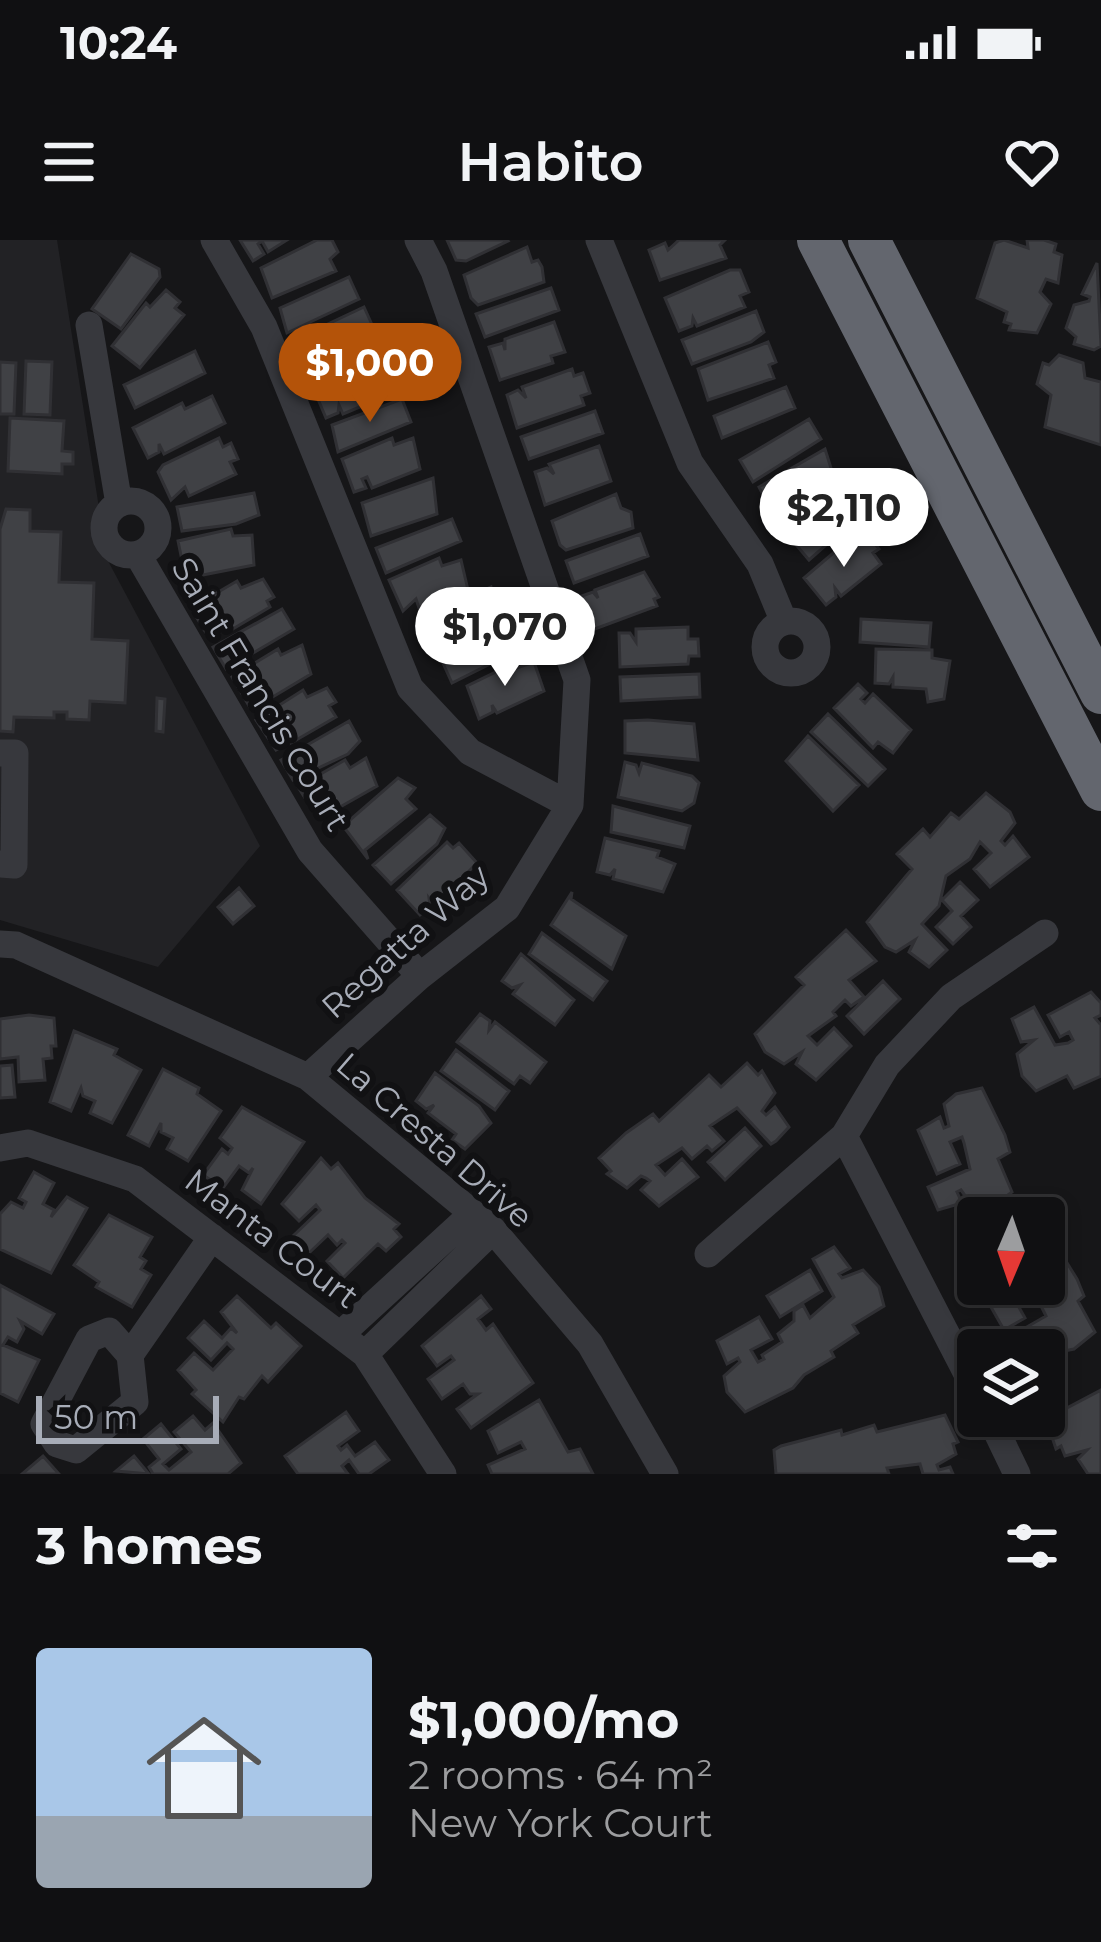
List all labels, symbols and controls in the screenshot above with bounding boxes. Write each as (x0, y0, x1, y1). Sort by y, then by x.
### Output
text: 10:24 (60, 15, 177, 70)
icon: menu (36, 129, 102, 195)
text: Habito (458, 129, 643, 195)
icon: heart (999, 129, 1065, 195)
pin: $1,000 (272, 323, 468, 425)
text: $1,000 (306, 338, 434, 386)
pin: $2,110 (746, 468, 942, 570)
text: $2,110 (787, 483, 901, 531)
street label: Saint Francis Court (164, 550, 358, 838)
pin: $1,070 (407, 587, 603, 689)
text: $1,070 (442, 602, 568, 650)
street label: Regatta Way (313, 855, 497, 1027)
street label: La Cresta Drive (329, 1044, 541, 1236)
street label: Manta Court (177, 1160, 367, 1316)
north arrow (957, 1197, 1065, 1305)
map controls (957, 1197, 1065, 1437)
button: layers (957, 1329, 1065, 1437)
scale bar (36, 1390, 219, 1443)
text: 50 m (54, 1397, 138, 1437)
icon: filters (999, 1513, 1065, 1579)
text: 3 homes (36, 1515, 262, 1577)
text: $1,000/mo (408, 1689, 679, 1751)
icon: home (132, 1696, 276, 1840)
text: 2 rooms · 64 m² (408, 1751, 713, 1799)
text: New York Court (408, 1799, 713, 1847)

